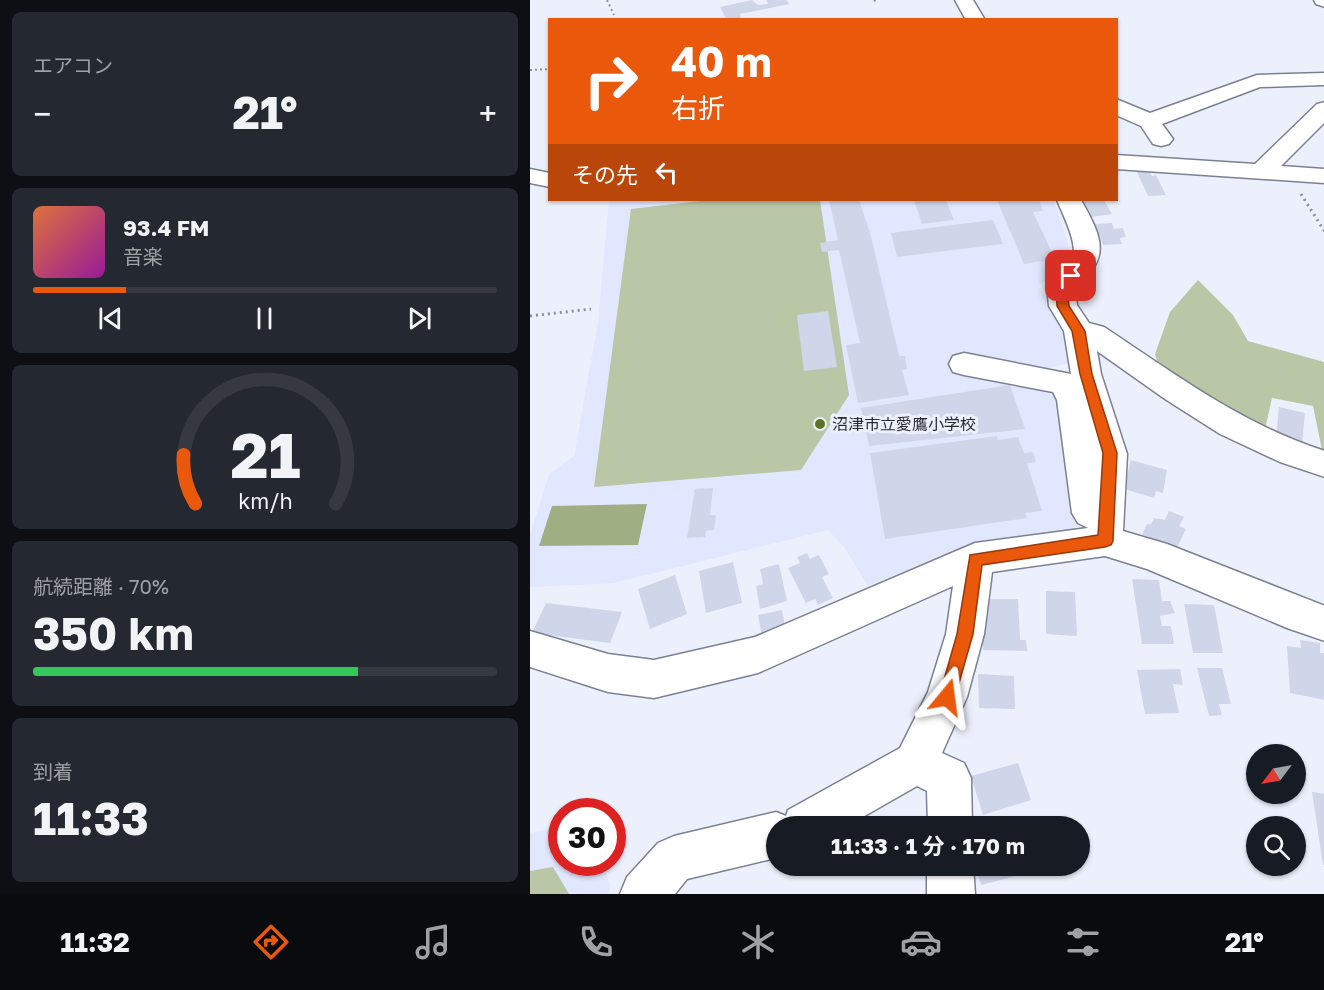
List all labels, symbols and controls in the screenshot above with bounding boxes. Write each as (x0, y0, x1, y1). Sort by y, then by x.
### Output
text: 40 m (671, 36, 772, 86)
icon: right (572, 42, 650, 120)
text: エアコン (33, 53, 113, 77)
text: 21° (232, 85, 298, 139)
text: 右折 (671, 92, 725, 124)
text: − (33, 94, 51, 133)
text: + (479, 94, 497, 133)
icon: left (650, 156, 683, 189)
text: その先 (572, 161, 638, 188)
text: 93.4 FM (123, 214, 209, 241)
text: 音楽 (123, 244, 163, 268)
pin (1045, 250, 1096, 301)
icon: arrive (1054, 259, 1087, 292)
icon: previous (94, 302, 127, 335)
icon: pause (248, 302, 281, 335)
icon: next (403, 302, 436, 335)
place label: 沼津市立愛鷹小学校 (832, 414, 976, 434)
text: 21 (230, 417, 300, 492)
marker: 沼津市立愛鷹小学校 (813, 417, 827, 431)
text: km/h (238, 488, 292, 514)
text: 航続距離 · 70% (33, 574, 169, 598)
text: 350 km (33, 606, 194, 660)
position arrow (915, 665, 979, 729)
north arrow (1246, 744, 1306, 804)
map controls (1246, 744, 1306, 876)
text: 到着 (33, 759, 73, 783)
text: 11:33 (33, 791, 149, 845)
speed limit sign: 30 (548, 798, 626, 876)
button: search (1246, 816, 1306, 876)
text: 11:33 · 1 分 · 170 m (831, 832, 1025, 859)
icon: directions (250, 921, 292, 963)
icon: music (412, 921, 454, 963)
icon: phone (575, 921, 617, 963)
icon: climate (737, 921, 779, 963)
icon: car (900, 921, 942, 963)
icon: filters (1062, 921, 1104, 963)
text: 11:32 (60, 926, 130, 958)
text: 21° (1225, 926, 1264, 958)

